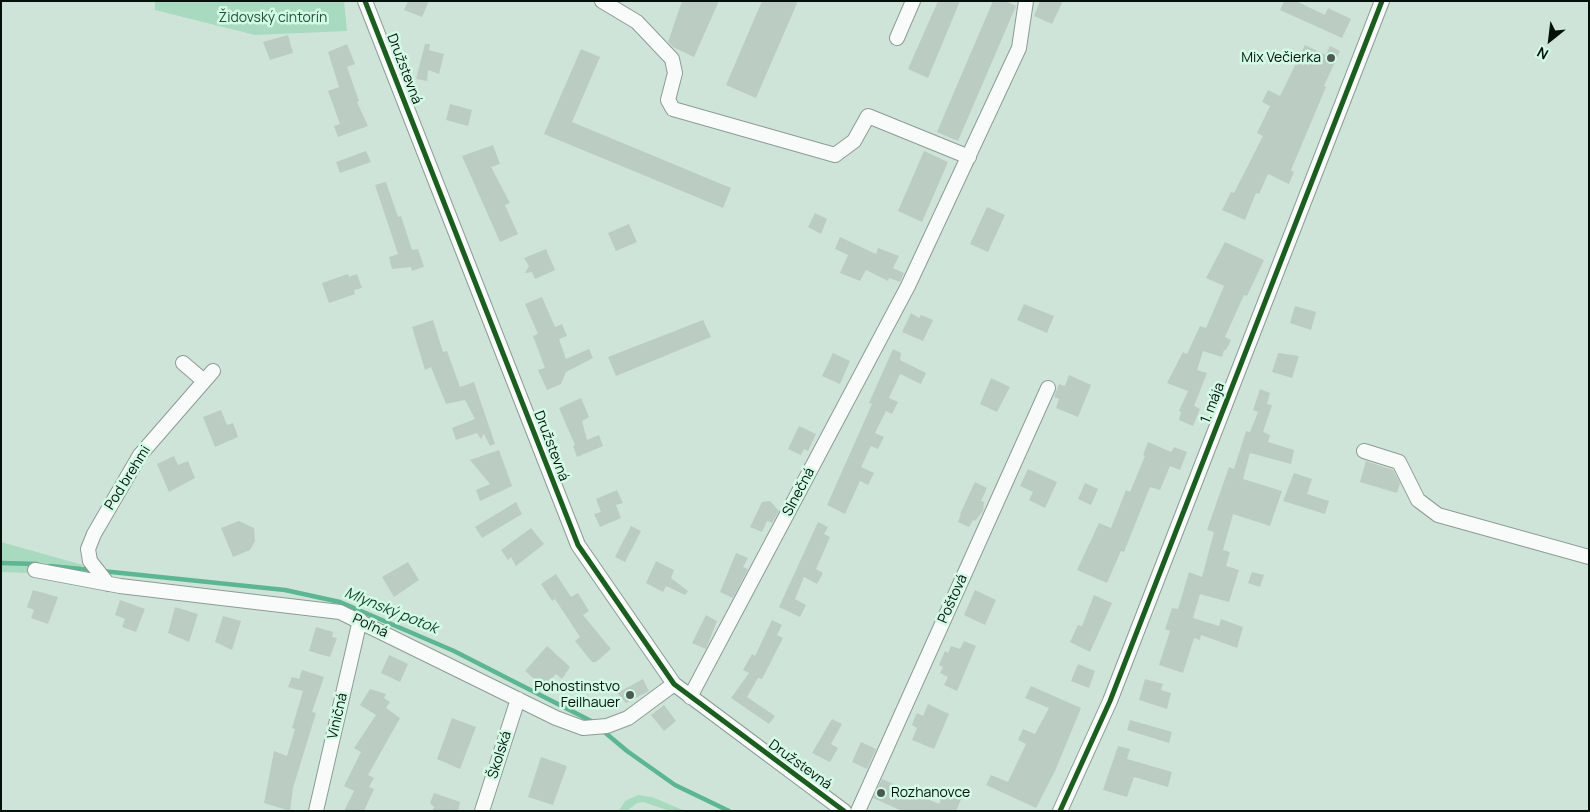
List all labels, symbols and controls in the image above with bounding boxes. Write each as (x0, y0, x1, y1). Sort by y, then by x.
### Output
park label: Židovský cintorín (219, 10, 327, 26)
north arrow (1525, 15, 1575, 65)
street label: Družstevná (383, 31, 425, 107)
text: N (1533, 43, 1551, 64)
place label: Mix Večierka (1241, 50, 1321, 66)
marker: Mix Večierka (1325, 52, 1337, 64)
street label: 1. mája (1198, 380, 1228, 426)
street label: Družstevná (530, 408, 572, 484)
street label: Pod brehmi (102, 443, 154, 513)
street label: Slnečná (779, 465, 819, 519)
street label: Poštová (935, 572, 971, 626)
water label: Mlynský potok (342, 584, 440, 638)
street label: Poľná (349, 610, 391, 642)
place label: Pohostinstvo Feilhauer (534, 679, 620, 712)
marker: Pohostinstvo Feilhauer (624, 689, 636, 701)
street label: Viničná (325, 691, 351, 741)
street label: Školská (485, 729, 515, 781)
street label: Družstevná (765, 736, 835, 794)
place label: Rozhanovce (891, 785, 970, 801)
marker: Rozhanovce (875, 787, 887, 799)

